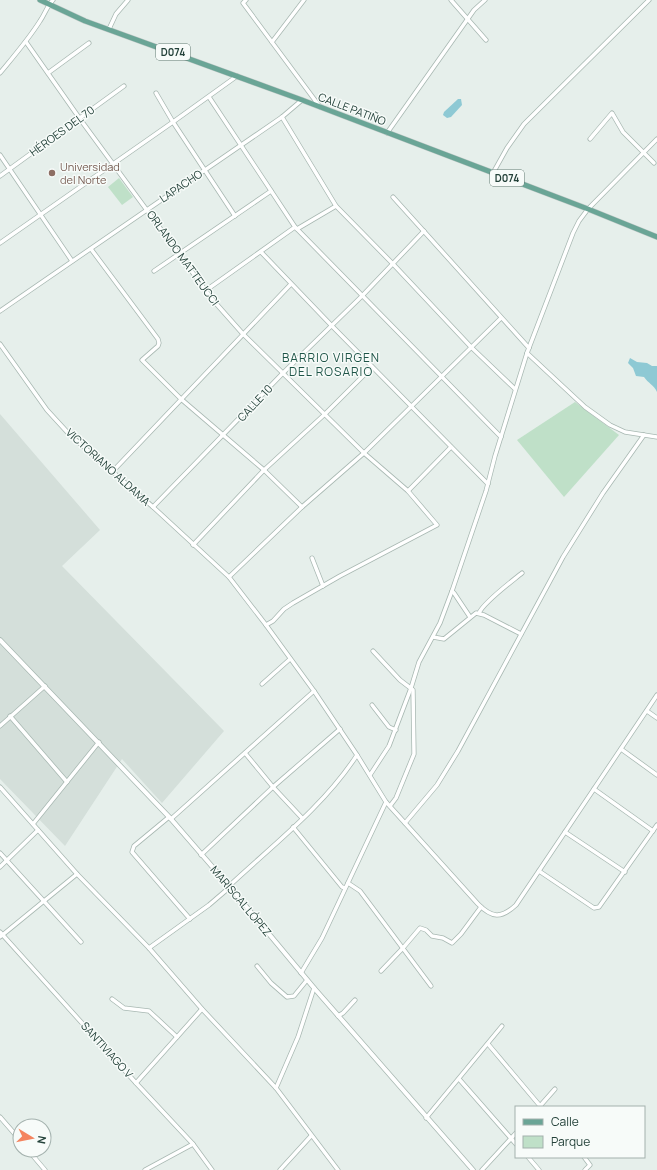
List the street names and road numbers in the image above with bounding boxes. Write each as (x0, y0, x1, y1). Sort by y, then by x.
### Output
road number: D074 (156, 44, 190, 60)
street label: CALLE PATIÑO (316, 89, 388, 128)
street label: HÉROES DEL 70 (26, 102, 97, 159)
street label: LAPACHO (156, 166, 205, 205)
road number: D074 (490, 170, 524, 186)
street label: ORLANDO MATTEUCCI (144, 207, 223, 308)
street label: CALLE 10 (234, 381, 276, 424)
street label: VICTORIANO ALDAMA (63, 425, 154, 509)
street label: MARISCAL LÓPEZ (208, 862, 275, 939)
street label: SANTIVIAGO V (78, 1018, 137, 1081)

